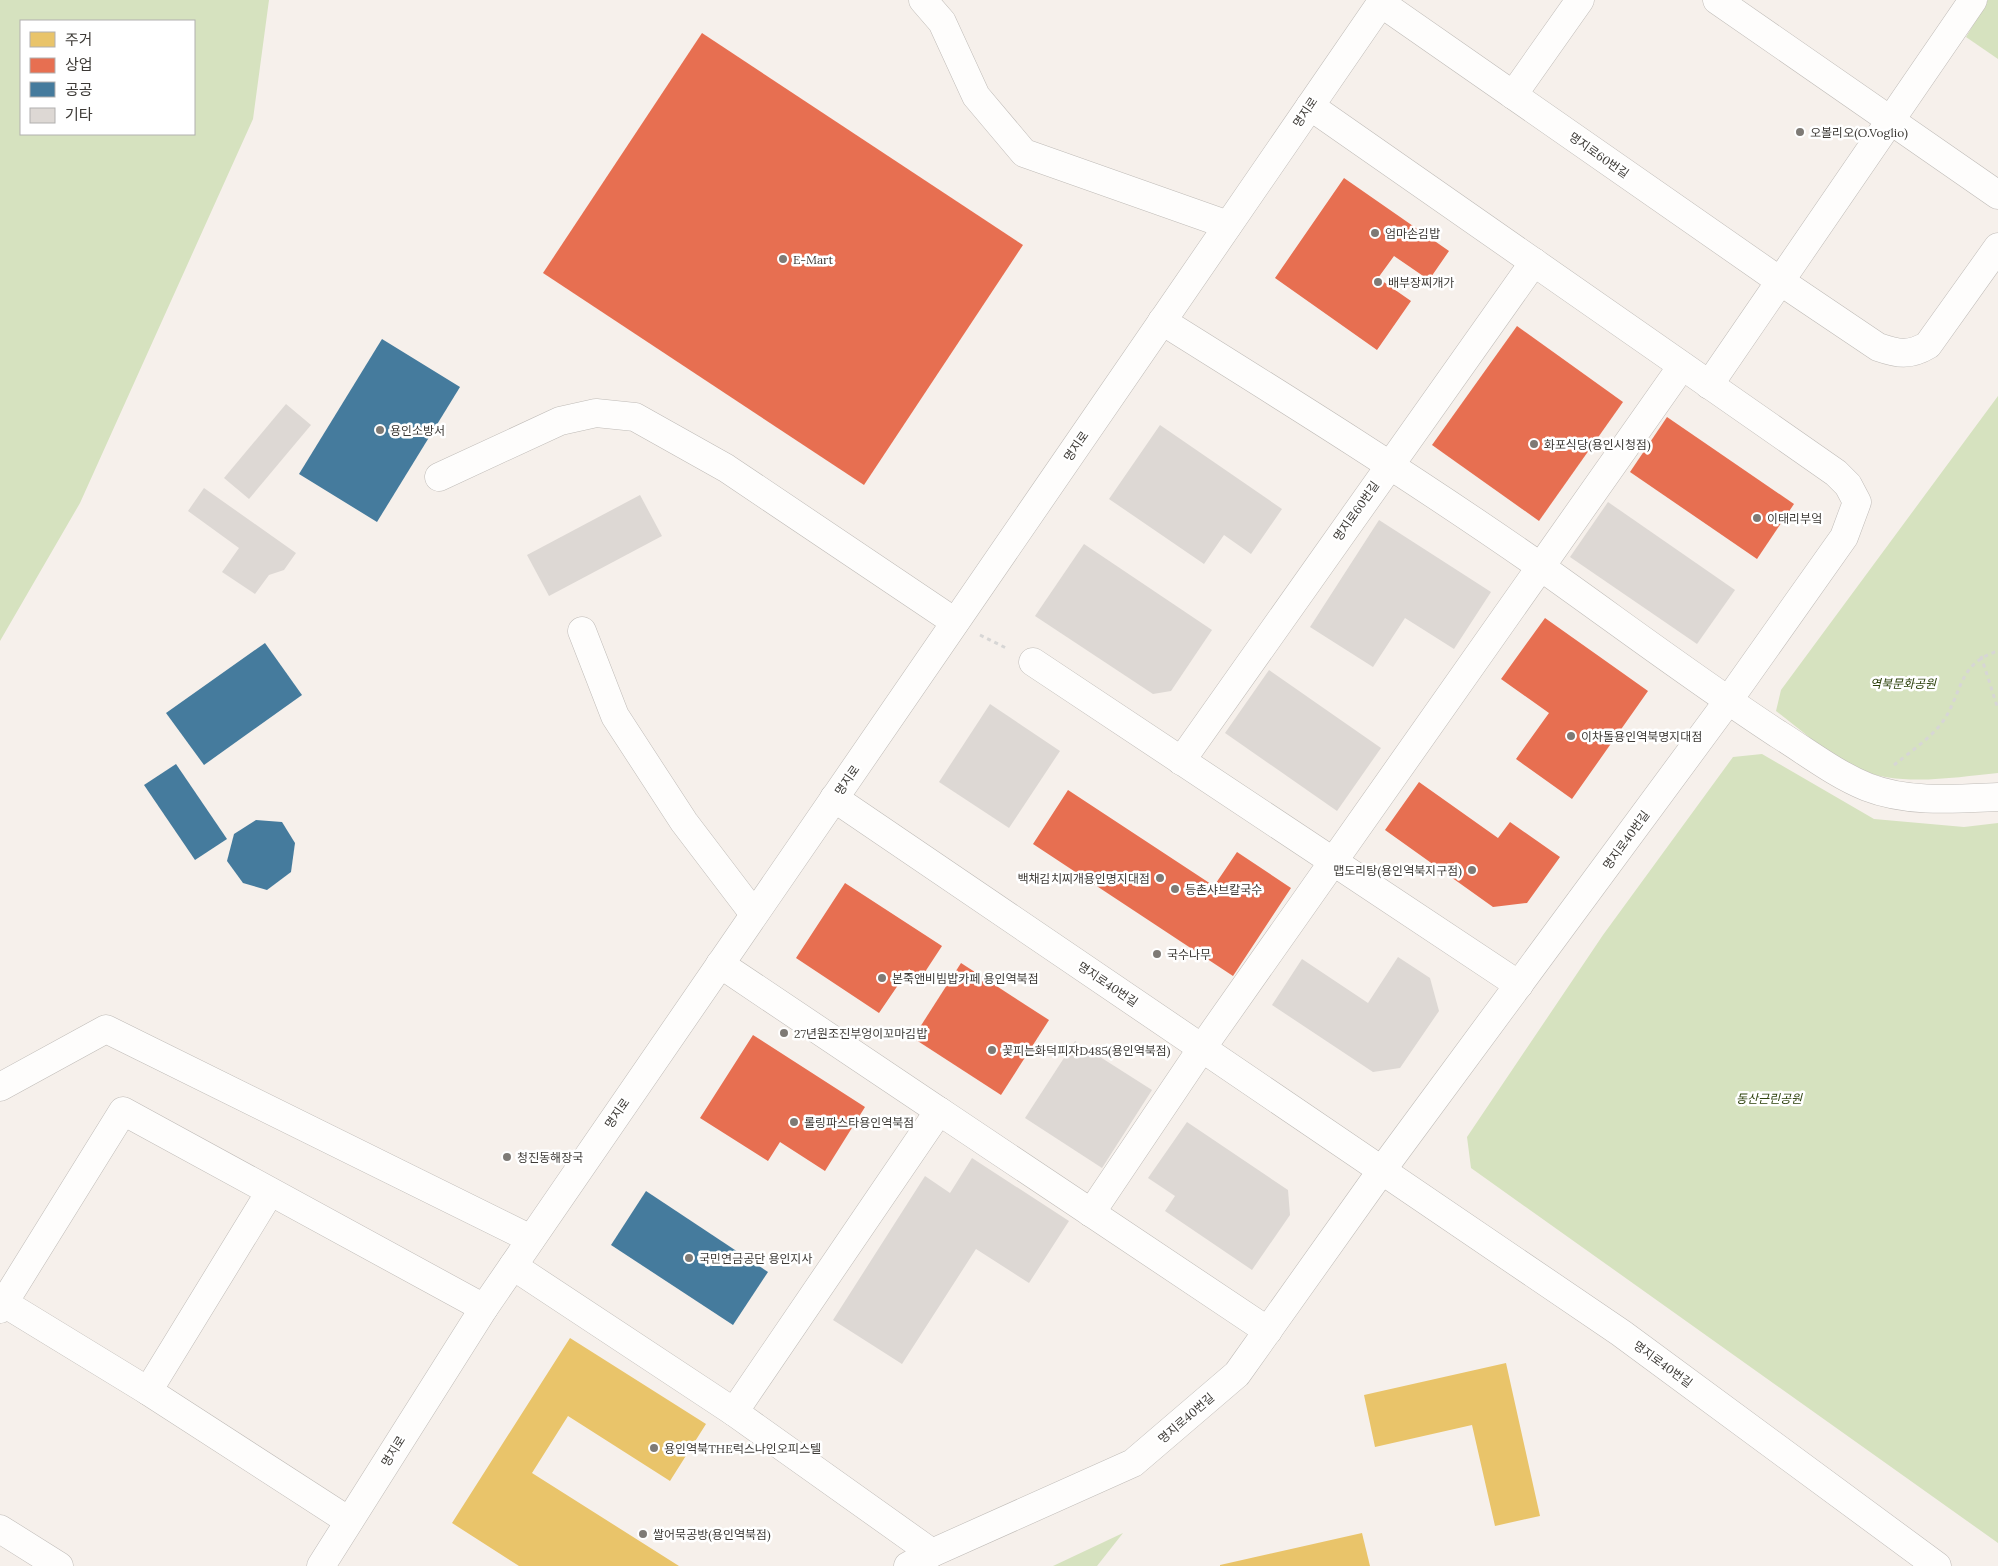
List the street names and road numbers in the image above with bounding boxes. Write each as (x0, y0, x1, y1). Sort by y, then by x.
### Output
street label: 명지로 (1290, 94, 1320, 130)
street label: 명지로60번길 (1566, 129, 1632, 181)
street label: 명지로 (1060, 428, 1092, 464)
street label: 명지로60번길 (1330, 478, 1382, 544)
street label: 명지로 (831, 762, 863, 798)
street label: 명지로40번길 (1600, 808, 1652, 872)
street label: 명지로40번길 (1075, 958, 1141, 1010)
street label: 명지로 (601, 1095, 633, 1131)
street label: 명지로40번길 (1631, 1338, 1695, 1390)
street label: 명지로40번길 (1155, 1390, 1217, 1446)
street label: 명지로 (378, 1433, 408, 1469)

